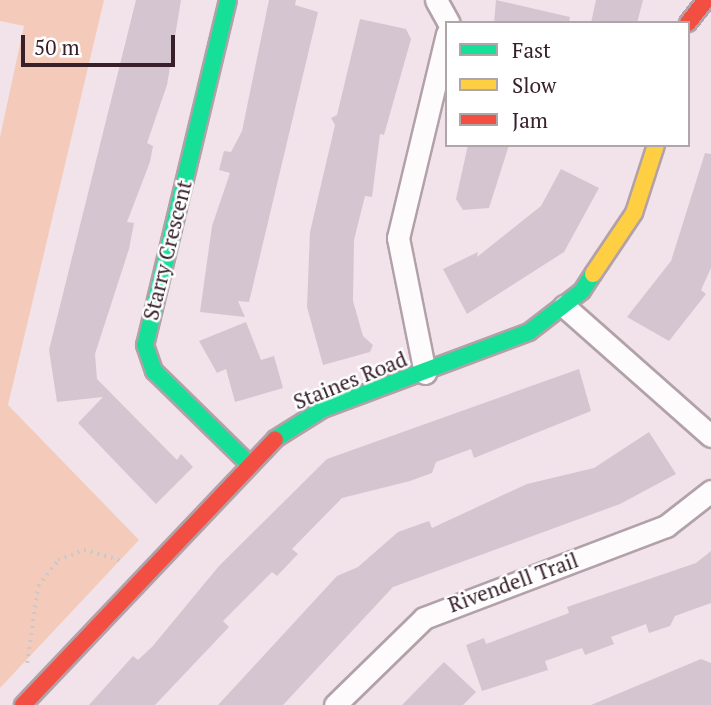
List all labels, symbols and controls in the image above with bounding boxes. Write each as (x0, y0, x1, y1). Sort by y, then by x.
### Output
scale bar (24, 21, 178, 65)
legend (445, 21, 690, 147)
text: 50 m (34, 33, 80, 61)
text: Fast (512, 36, 551, 64)
text: Slow (512, 71, 556, 99)
text: Jam (512, 106, 548, 134)
street label: Starry Crescent (137, 177, 197, 323)
street label: Staines Road (290, 346, 410, 414)
street label: Rivendell Trail (444, 547, 582, 617)

